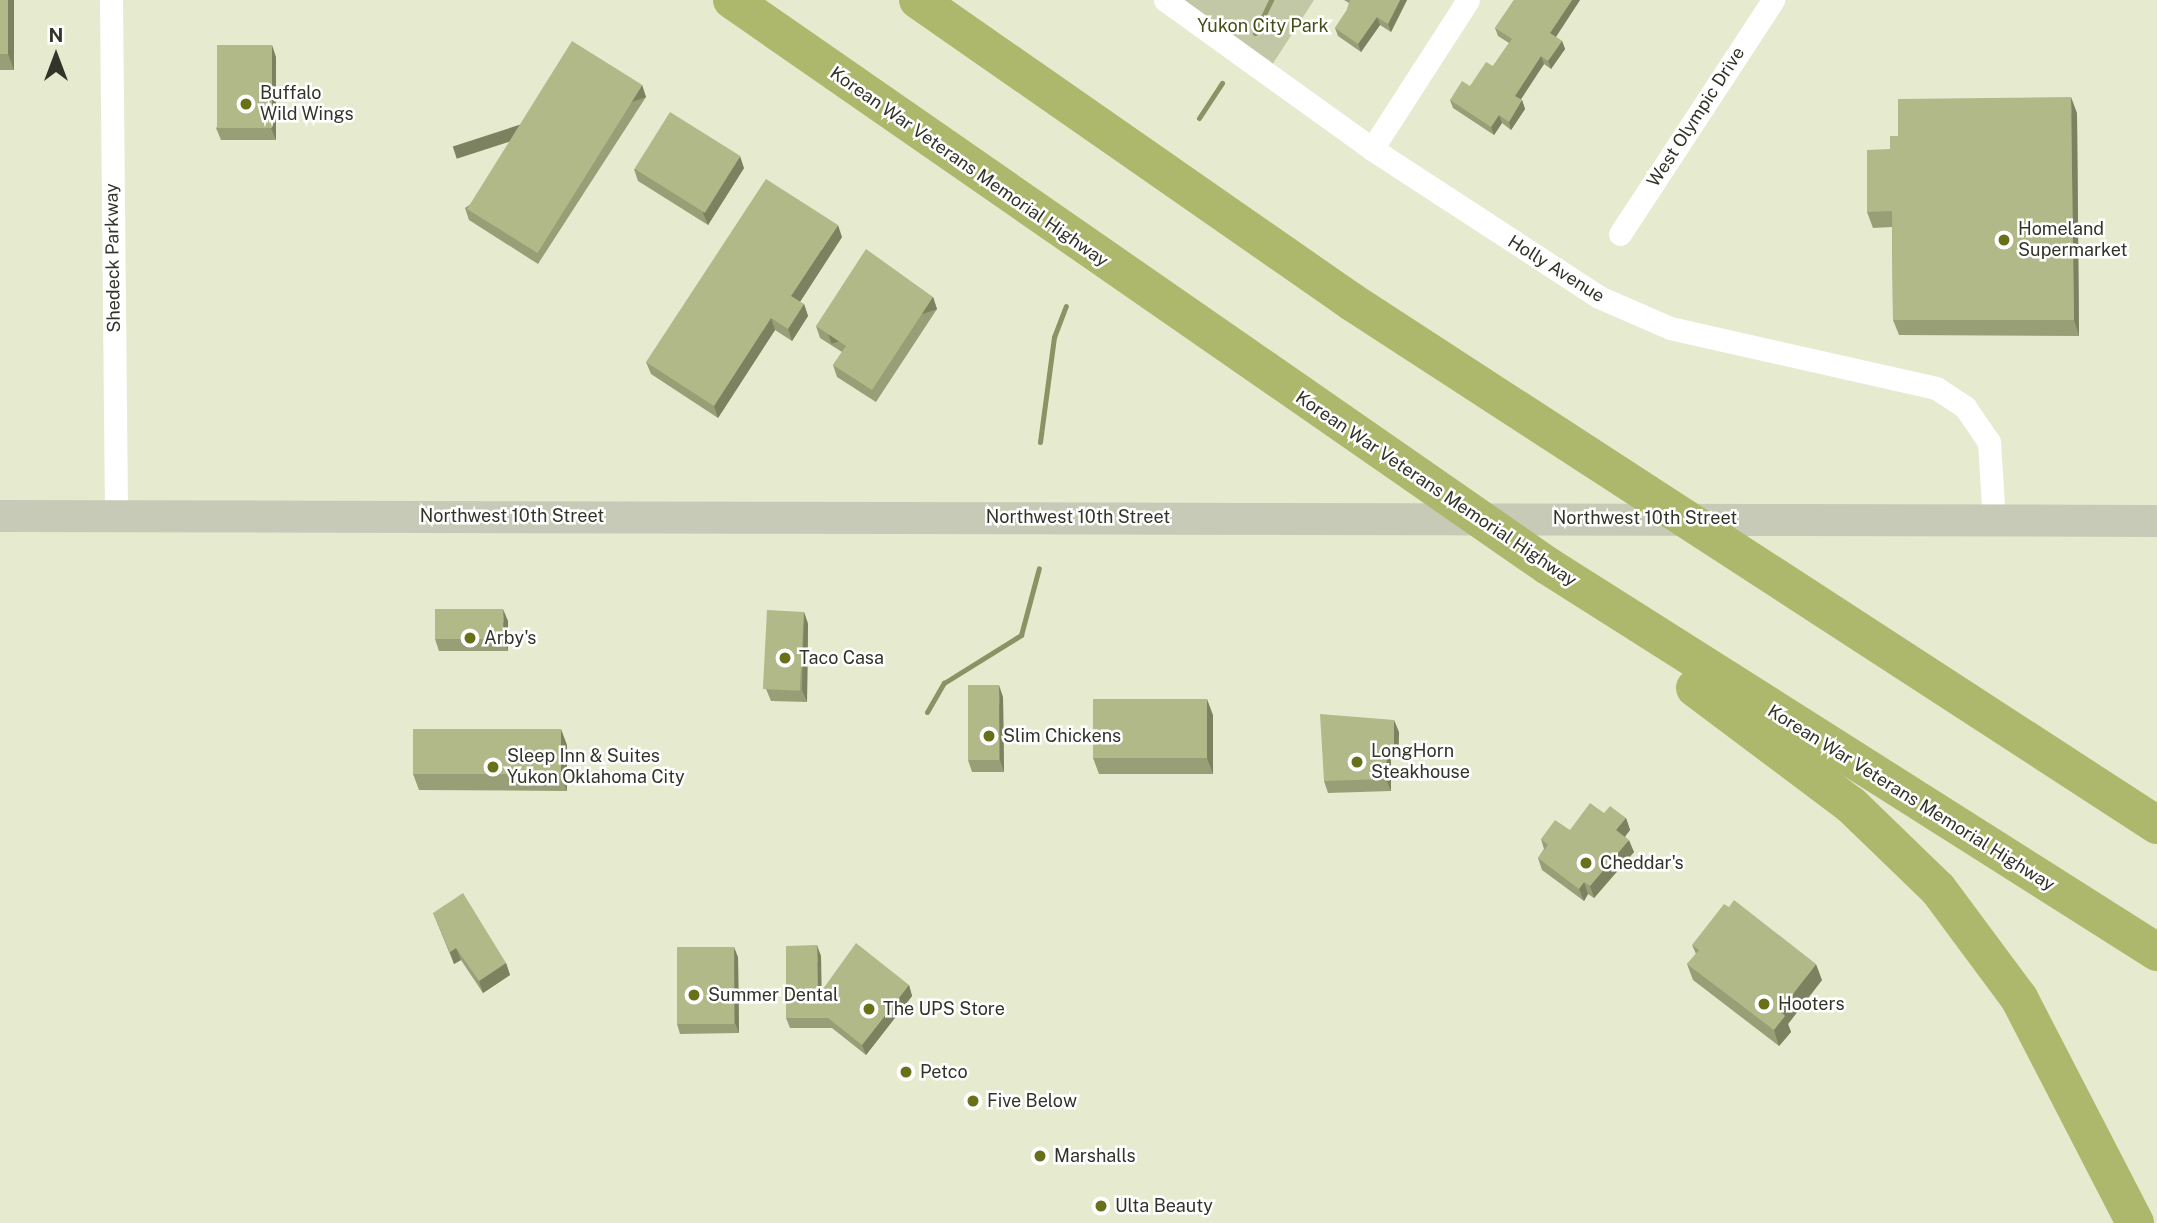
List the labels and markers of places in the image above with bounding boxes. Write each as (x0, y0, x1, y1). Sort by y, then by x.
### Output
place label: Buffalo Wild Wings (260, 83, 354, 126)
marker: Buffalo Wild Wings (238, 96, 254, 112)
place label: Homeland Supermarket (2018, 219, 2128, 262)
marker: Homeland Supermarket (1996, 232, 2012, 248)
place label: Arby's (484, 627, 536, 649)
marker: Arby's (462, 630, 478, 646)
place label: Taco Casa (799, 647, 884, 669)
marker: Taco Casa (777, 650, 793, 666)
place label: Slim Chickens (1003, 725, 1121, 747)
marker: Slim Chickens (981, 728, 997, 744)
place label: LongHorn Steakhouse (1371, 741, 1470, 784)
place label: Sleep Inn & Suites Yukon Oklahoma City (507, 746, 685, 788)
marker: LongHorn Steakhouse (1349, 754, 1365, 770)
marker: Sleep Inn & Suites Yukon Oklahoma City (485, 759, 501, 775)
place label: Cheddar's (1600, 852, 1684, 874)
marker: Cheddar's (1578, 855, 1594, 871)
place label: Summer Dental (708, 984, 838, 1006)
marker: Summer Dental (686, 987, 702, 1003)
place label: Hooters (1778, 993, 1845, 1015)
marker: Hooters (1756, 996, 1772, 1012)
place label: The UPS Store (883, 998, 1005, 1020)
marker: The UPS Store (861, 1001, 877, 1017)
place label: Petco (920, 1061, 968, 1083)
marker: Petco (898, 1064, 914, 1080)
place label: Five Below (987, 1090, 1077, 1112)
marker: Five Below (965, 1093, 981, 1109)
place label: Marshalls (1054, 1145, 1136, 1167)
marker: Marshalls (1032, 1148, 1048, 1164)
place label: Ulta Beauty (1115, 1195, 1213, 1217)
marker: Ulta Beauty (1093, 1198, 1109, 1214)

